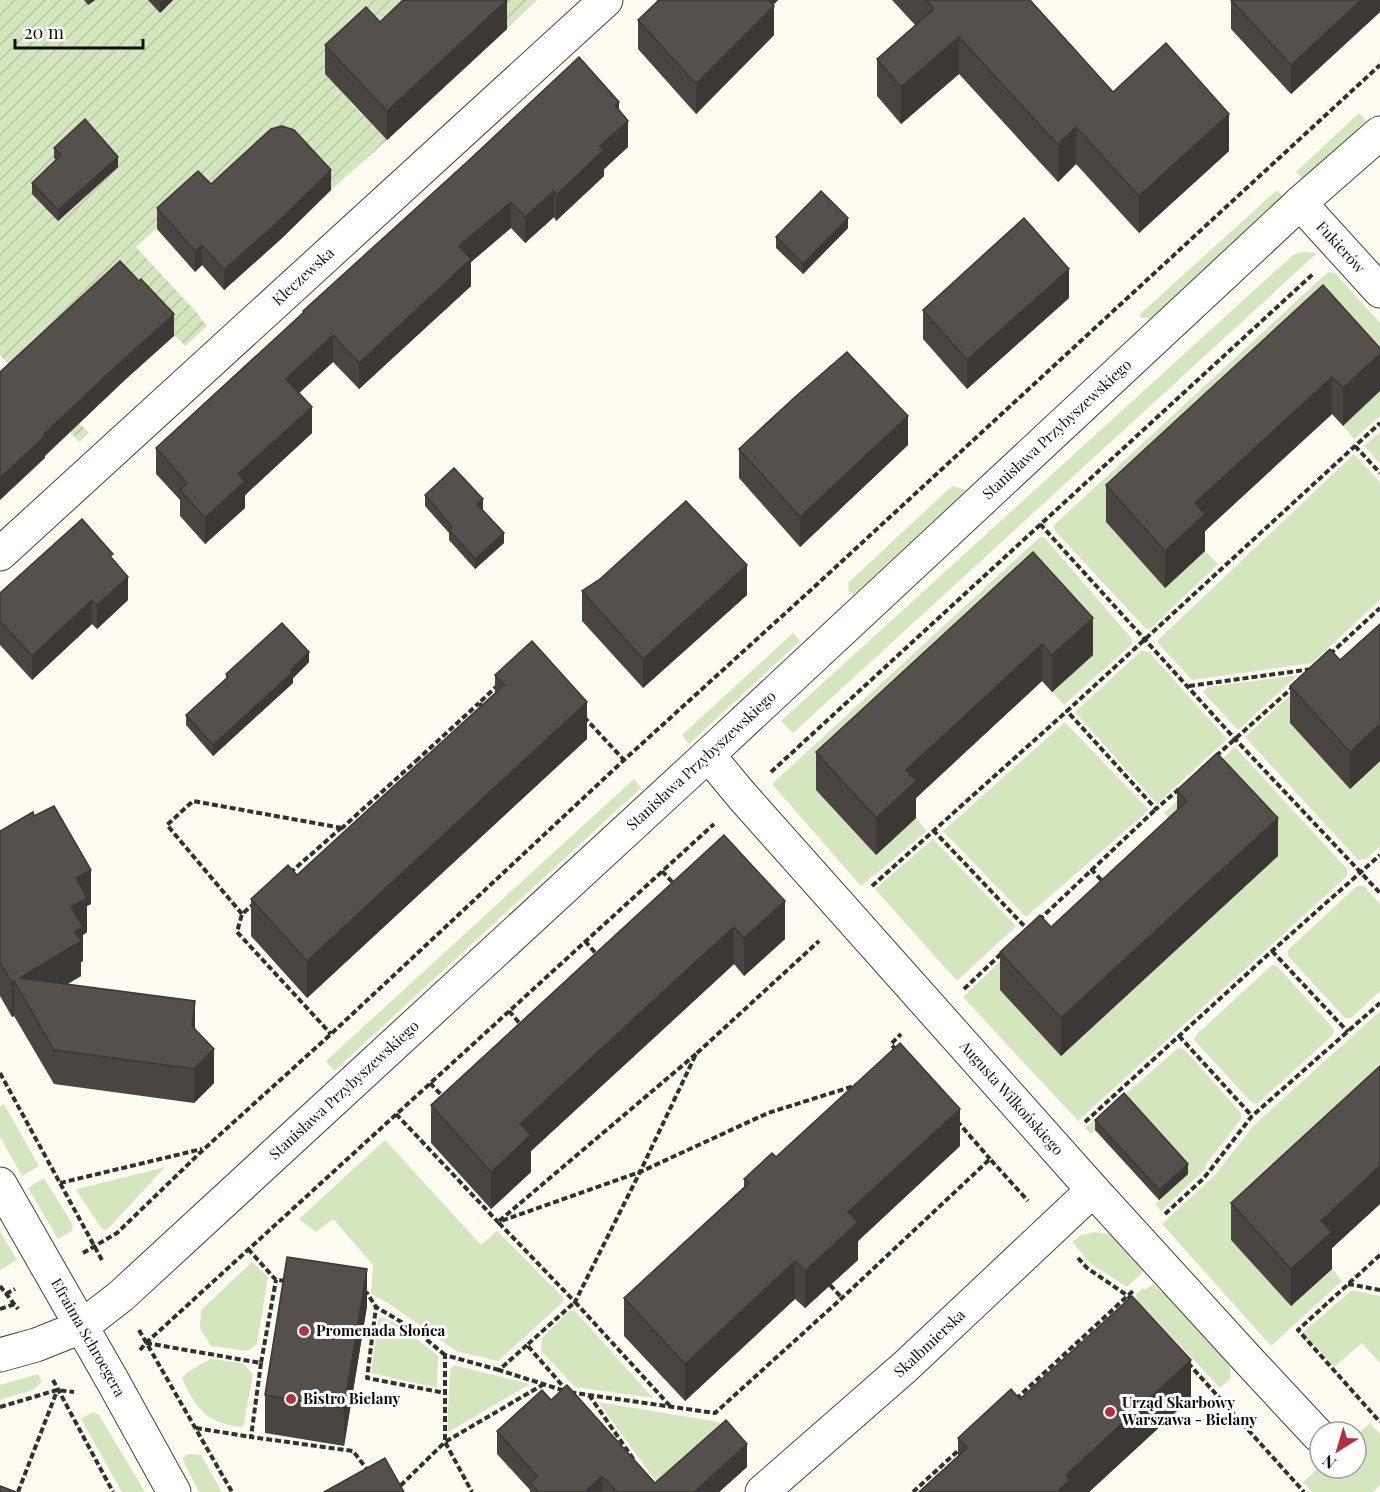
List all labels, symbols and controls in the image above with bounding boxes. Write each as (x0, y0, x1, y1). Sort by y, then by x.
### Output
scale bar (15, 12, 142, 50)
text: 20 m (24, 20, 64, 44)
street label: Fukierów (1312, 216, 1370, 277)
street label: Kleczewska (267, 242, 338, 309)
street label: Stanisława Przybyszewskiego (978, 354, 1135, 503)
street label: Stanisława Przybyszewskiego (622, 686, 780, 834)
street label: Stanisława Przybyszewskiego (264, 1015, 423, 1164)
street label: Augusta Wilkońskiego (955, 1035, 1068, 1159)
street label: Efraima Schroegera (47, 1274, 131, 1400)
street label: Skalbmierska (889, 1304, 969, 1381)
place label: Promenada Słońca (316, 1320, 445, 1340)
marker: Promenada Słońca (297, 1324, 311, 1338)
place label: Bistro Bielany (303, 1388, 401, 1408)
marker: Bistro Bielany (284, 1392, 298, 1406)
place label: Urząd Skarbowy Warszawa - Bielany (1121, 1392, 1257, 1429)
marker: Urząd Skarbowy Warszawa - Bielany (1103, 1405, 1117, 1419)
north arrow (1308, 1420, 1368, 1480)
text: N (1317, 1450, 1340, 1474)

